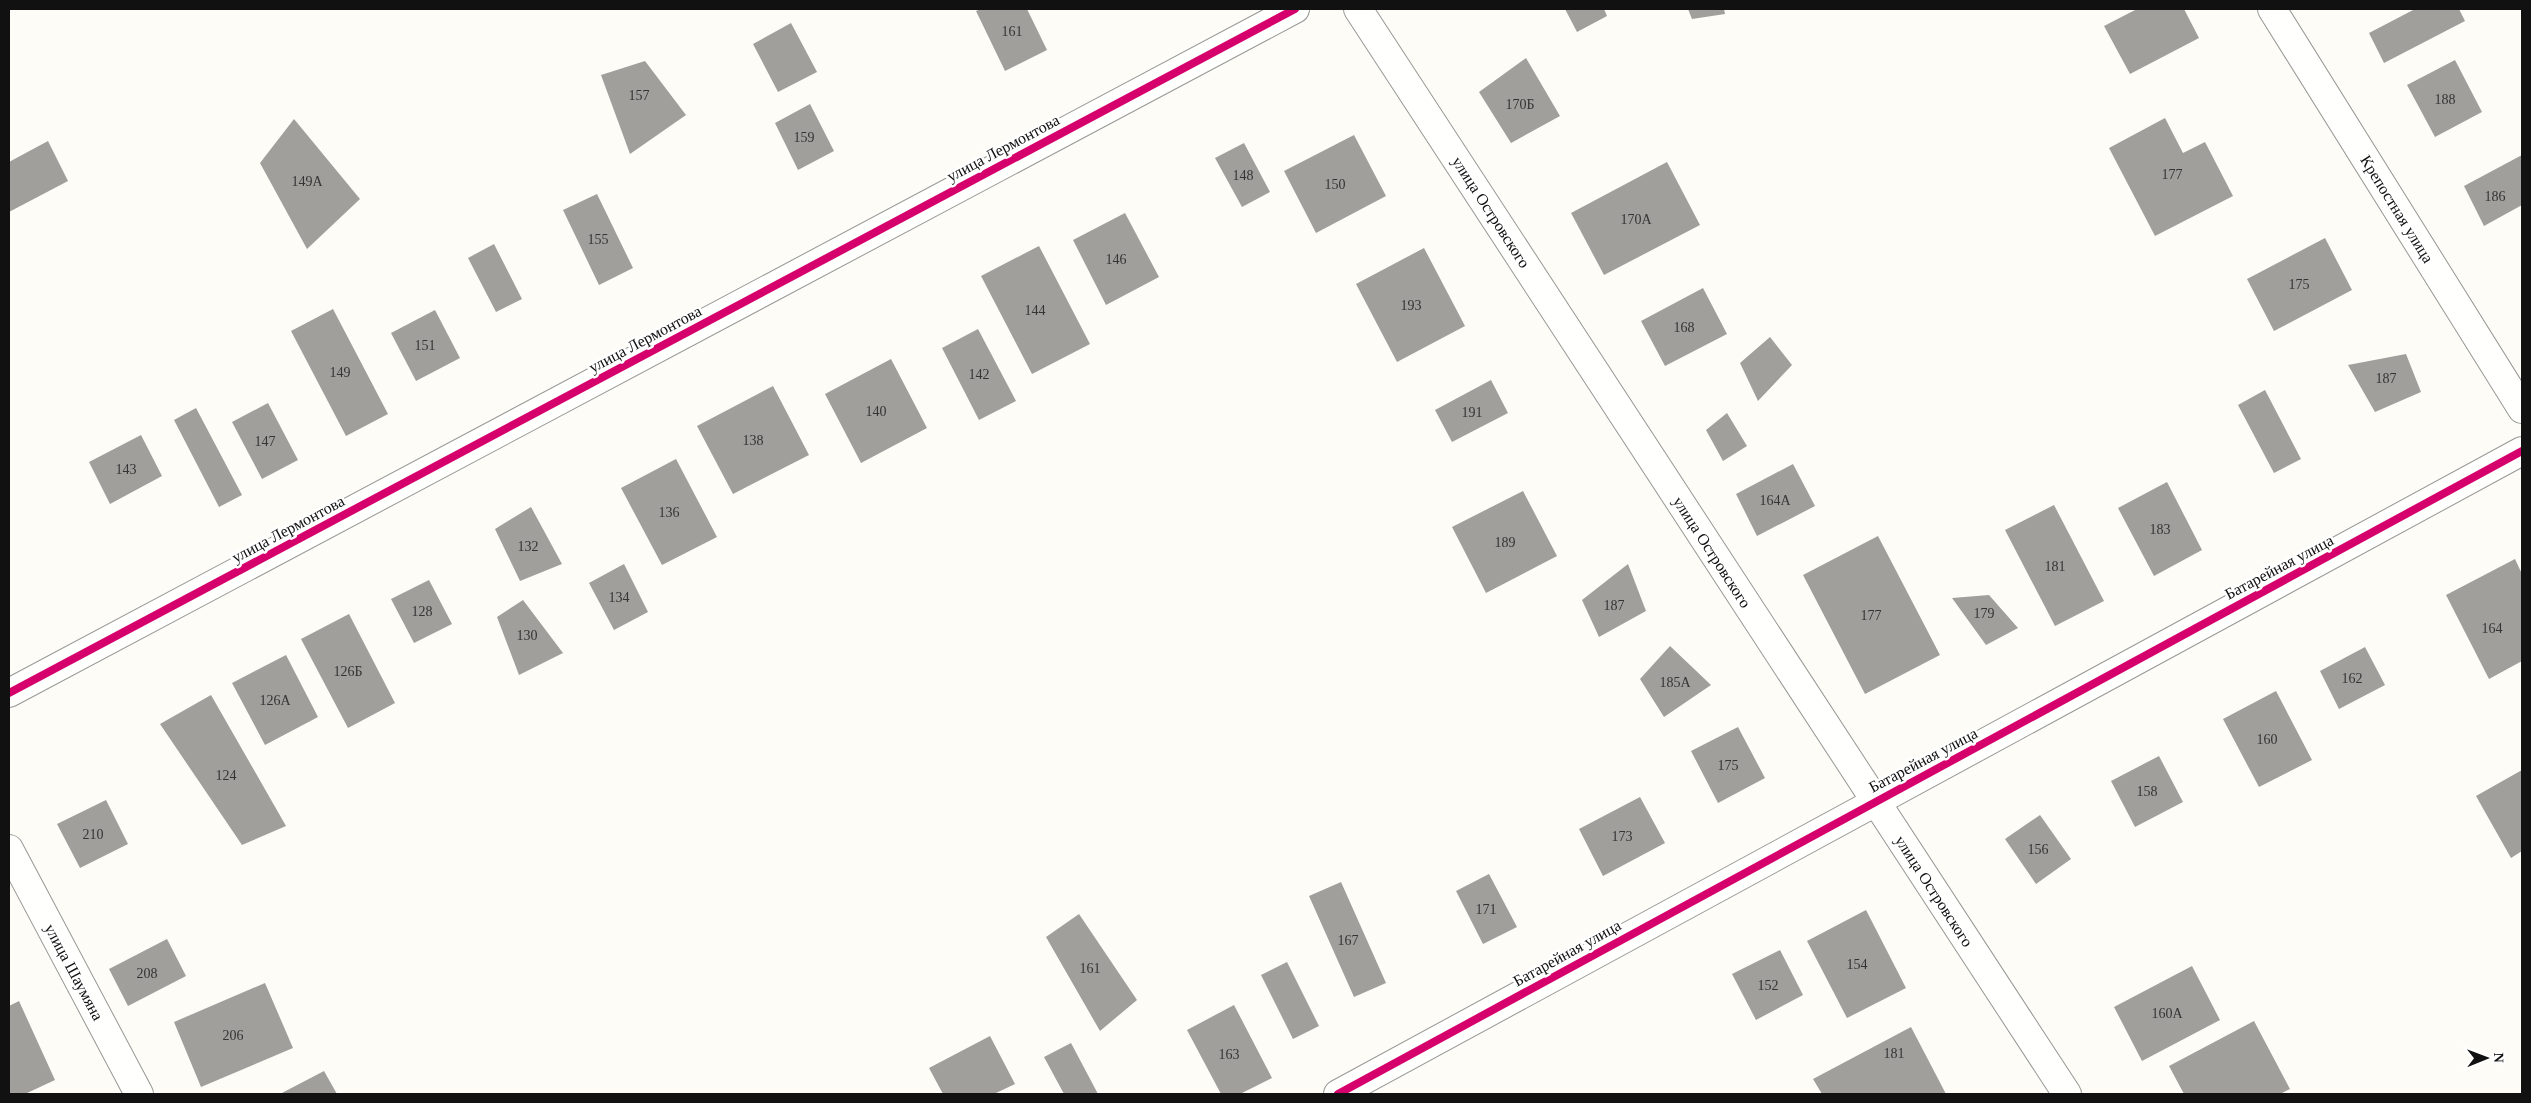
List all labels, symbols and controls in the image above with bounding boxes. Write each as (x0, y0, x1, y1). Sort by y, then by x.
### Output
house number: 161 (1002, 24, 1023, 39)
house number: 157 (629, 88, 650, 103)
house number: 188 (2435, 92, 2456, 107)
house number: 170Б (1505, 97, 1535, 112)
street label: улица Лермонтова (944, 111, 1063, 186)
house number: 159 (794, 130, 815, 145)
street label: Крепостная улица (2356, 152, 2437, 266)
street label: улица Островского (1448, 153, 1533, 271)
house number: 177 (2162, 167, 2183, 182)
house number: 148 (1233, 168, 1254, 183)
house number: 149А (291, 174, 323, 189)
house number: 150 (1325, 177, 1346, 192)
house number: 186 (2485, 189, 2506, 204)
house number: 170А (1620, 212, 1652, 227)
house number: 155 (588, 232, 609, 247)
house number: 146 (1106, 252, 1127, 267)
house number: 175 (2289, 277, 2310, 292)
house number: 193 (1401, 298, 1422, 313)
street label: улица Лермонтова (586, 302, 705, 377)
house number: 144 (1025, 303, 1046, 318)
house number: 168 (1674, 320, 1695, 335)
house number: 151 (415, 338, 436, 353)
house number: 149 (330, 365, 351, 380)
house number: 142 (969, 367, 990, 382)
house number: 187 (2376, 371, 2397, 386)
house number: 140 (866, 404, 887, 419)
house number: 191 (1462, 405, 1483, 420)
house number: 138 (743, 433, 764, 448)
house number: 147 (255, 434, 276, 449)
house number: 143 (116, 462, 137, 477)
street label: улица Лермонтова (229, 492, 348, 567)
street label: улица Островского (1669, 493, 1754, 611)
house number: 164А (1759, 493, 1791, 508)
house number: 136 (659, 505, 680, 520)
house number: 183 (2150, 522, 2171, 537)
street label: Батарейная улица (2222, 531, 2337, 604)
house number: 189 (1495, 535, 1516, 550)
house number: 132 (518, 539, 539, 554)
house number: 181 (2045, 559, 2066, 574)
house number: 134 (609, 590, 630, 605)
house number: 187 (1604, 598, 1625, 613)
house number: 128 (412, 604, 433, 619)
house number: 179 (1974, 606, 1995, 621)
house number: 177 (1861, 608, 1882, 623)
house number: 164 (2482, 621, 2503, 636)
house number: 130 (517, 628, 538, 643)
house number: 126Б (333, 664, 363, 679)
house number: 162 (2342, 671, 2363, 686)
house number: 185А (1659, 675, 1691, 690)
house number: 126А (259, 693, 291, 708)
street label: Батарейная улица (1866, 724, 1981, 797)
house number: 160 (2257, 732, 2278, 747)
house number: 175 (1718, 758, 1739, 773)
house number: 124 (216, 768, 237, 783)
house number: 158 (2137, 784, 2158, 799)
house number: 210 (83, 827, 104, 842)
house number: 173 (1612, 829, 1633, 844)
street label: улица Островского (1891, 832, 1976, 950)
house number: 156 (2028, 842, 2049, 857)
house number: 171 (1476, 902, 1497, 917)
street label: Батарейная улица (1510, 916, 1624, 990)
street label: улица Шаумяна (41, 921, 107, 1024)
house number: 167 (1338, 933, 1359, 948)
house number: 154 (1847, 957, 1868, 972)
house number: 161 (1080, 961, 1101, 976)
house number: 208 (137, 966, 158, 981)
house number: 152 (1758, 978, 1779, 993)
house number: 160А (2151, 1006, 2183, 1021)
house number: 206 (223, 1028, 244, 1043)
north arrow (2461, 1033, 2511, 1083)
house number: 181 (1884, 1046, 1905, 1061)
house number: 163 (1219, 1047, 1240, 1062)
text: N (2491, 1053, 2506, 1063)

